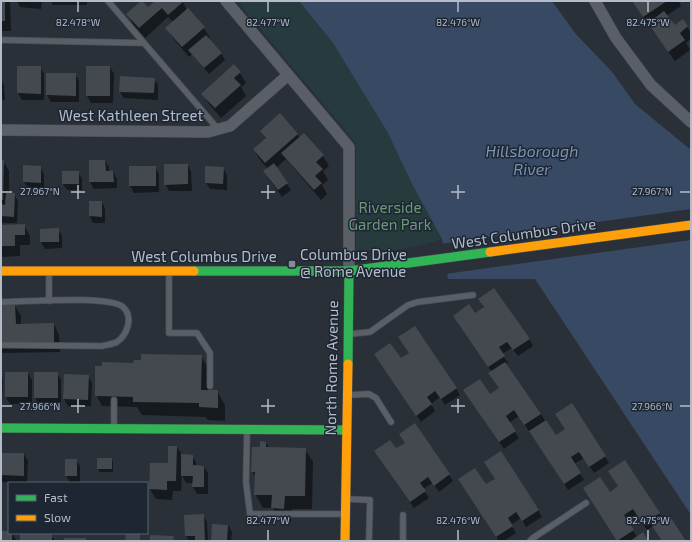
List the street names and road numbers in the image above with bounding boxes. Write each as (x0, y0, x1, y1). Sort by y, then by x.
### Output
street label: West Kathleen Street (59, 106, 204, 124)
street label: West Columbus Drive (451, 214, 597, 252)
street label: West Columbus Drive (131, 247, 277, 265)
street label: North Rome Avenue (321, 300, 341, 436)

